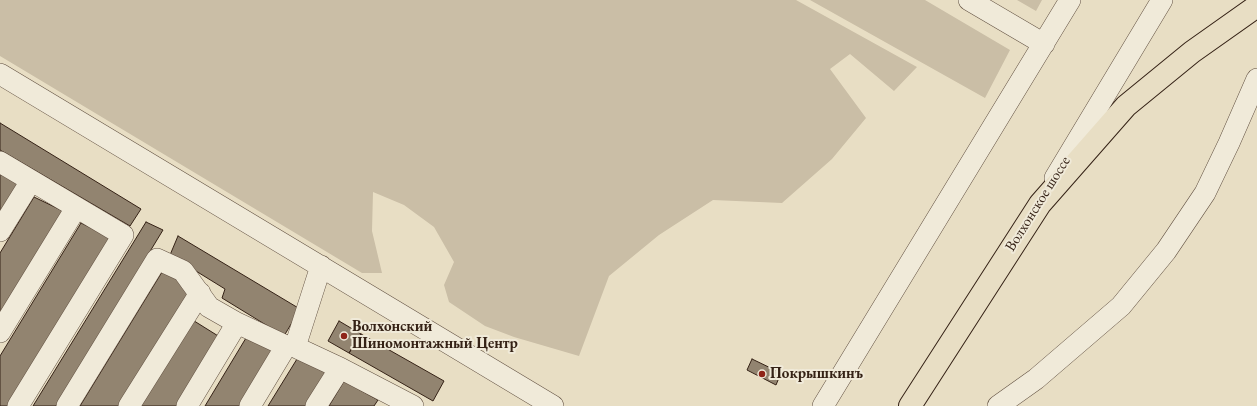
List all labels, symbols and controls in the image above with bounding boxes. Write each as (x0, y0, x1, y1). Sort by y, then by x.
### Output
street label: Волхонское шоссе (1002, 153, 1074, 255)
place label: Волхонский Шиномонтажный Центр (352, 318, 518, 353)
marker: Волхонский Шиномонтажный Центр (339, 331, 349, 341)
place label: Покрышкинъ (770, 365, 863, 383)
marker: Покрышкинъ (757, 369, 767, 379)

